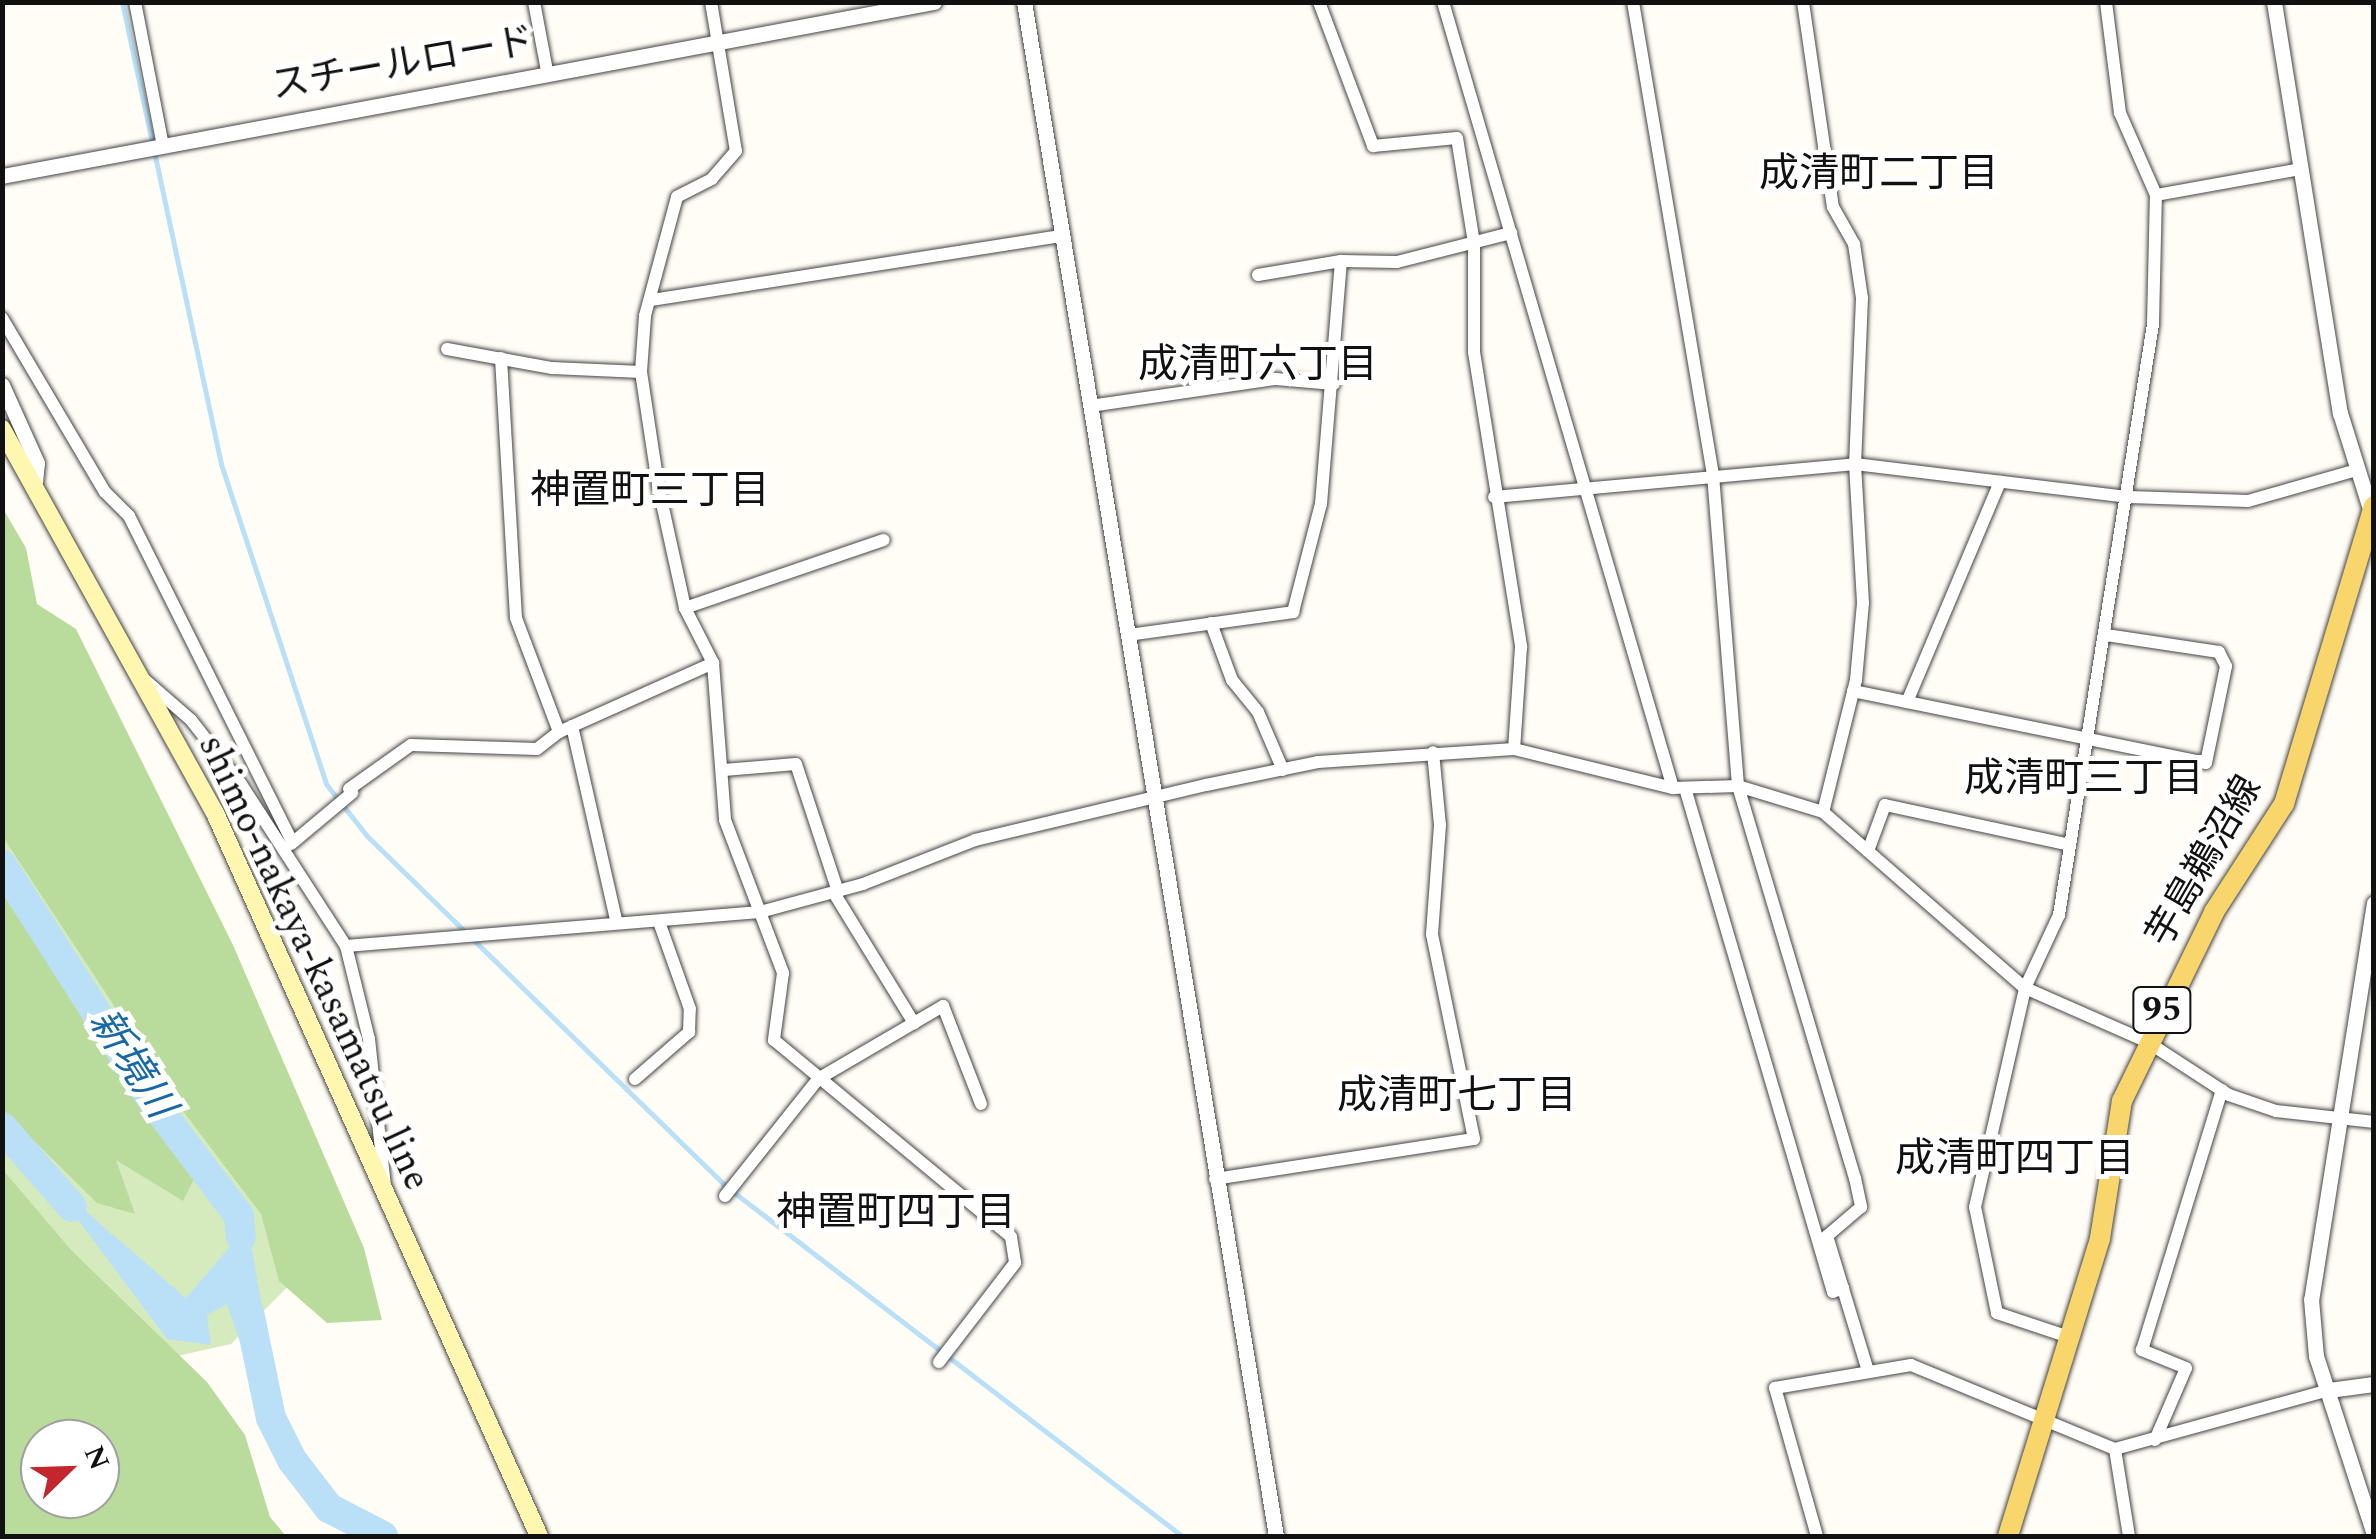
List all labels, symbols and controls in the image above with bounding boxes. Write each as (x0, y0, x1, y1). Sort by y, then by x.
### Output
street label: スチールロード (268, 19, 538, 111)
district label: 成清町二丁目 (1759, 151, 1999, 199)
district label: 成清町六丁目 (1138, 342, 1378, 390)
district label: 神置町三丁目 (530, 468, 770, 516)
street label: shimo-nakaya-kasamatsu line (187, 728, 439, 1198)
district label: 成清町三丁目 (1964, 756, 2204, 804)
street label: 芋島鵜沼線 (2138, 768, 2272, 956)
road number: 95 (2132, 980, 2192, 1040)
water label: 新境川 (78, 1001, 184, 1127)
district label: 成清町七丁目 (1337, 1073, 1577, 1121)
district label: 成清町四丁目 (1895, 1136, 2135, 1184)
district label: 神置町四丁目 (776, 1190, 1016, 1238)
north arrow (20, 1419, 120, 1519)
text: N (72, 1439, 120, 1477)

